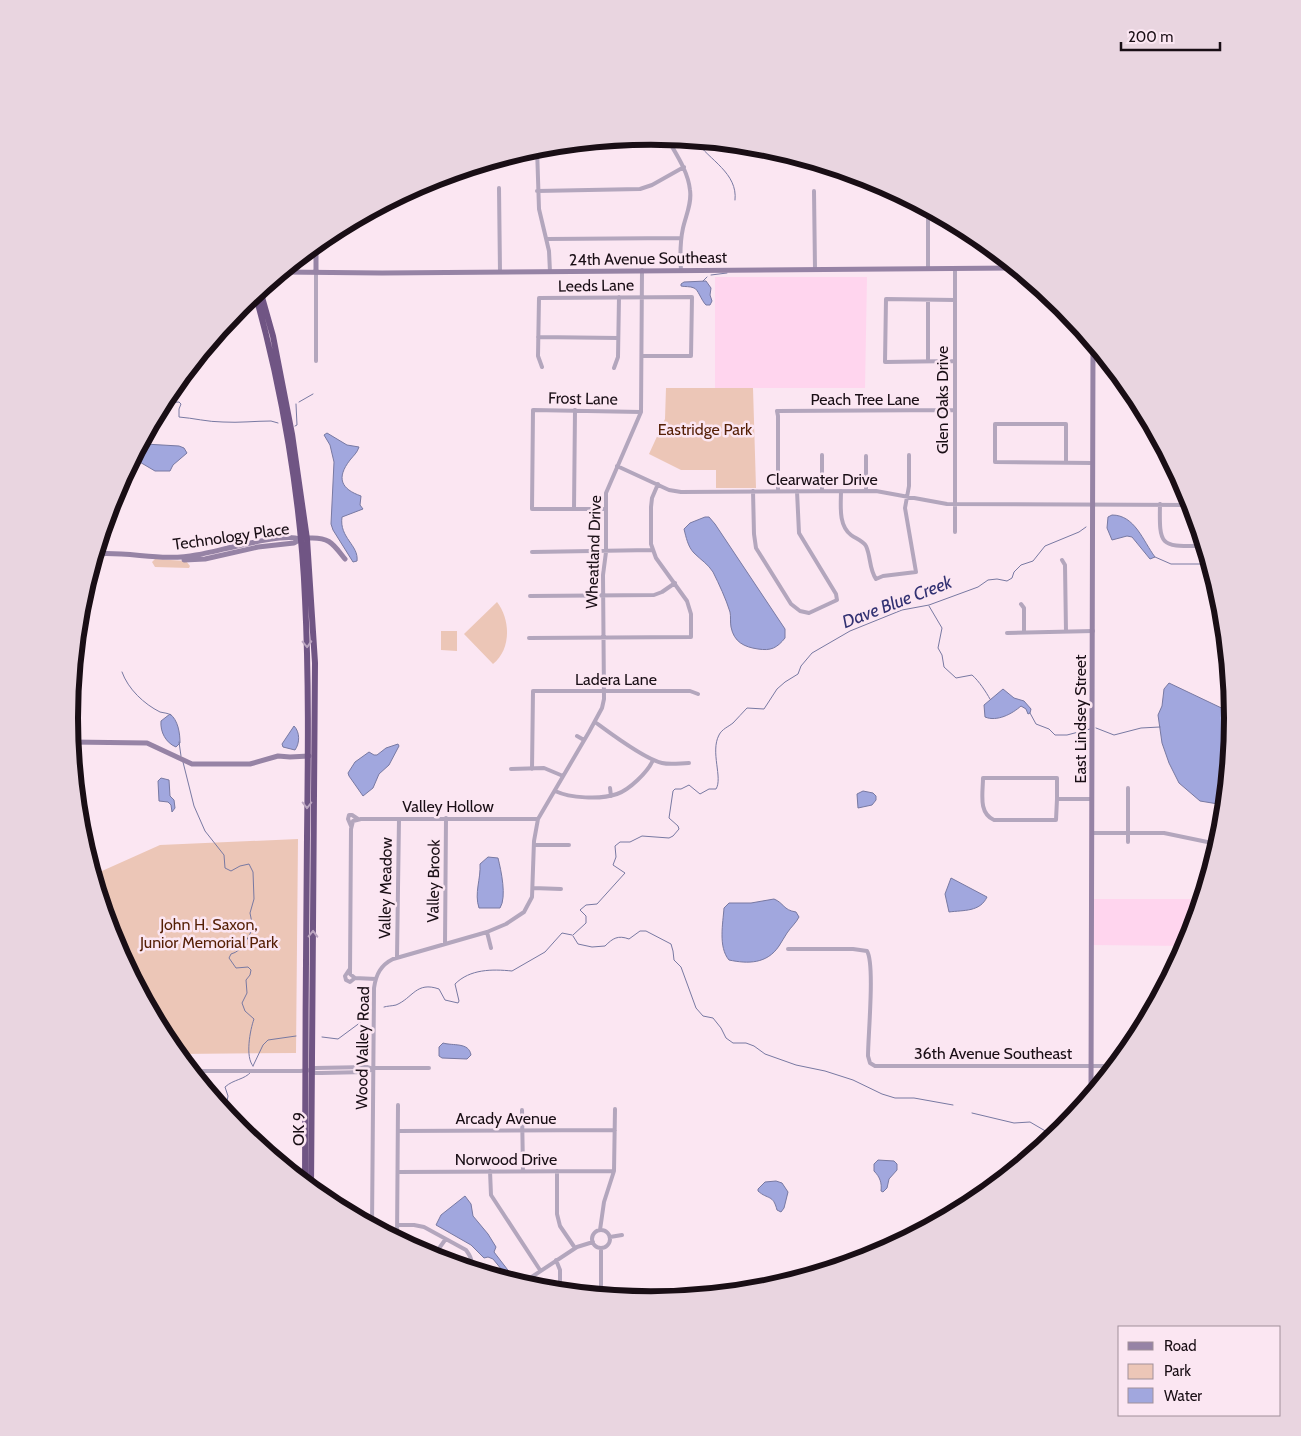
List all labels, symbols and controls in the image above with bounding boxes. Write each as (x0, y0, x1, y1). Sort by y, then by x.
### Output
scale bar (1121, 20, 1220, 52)
text: 200 m (1128, 28, 1173, 46)
street label: 24th Avenue Southeast (569, 248, 728, 269)
street label: Leeds Lane (558, 275, 634, 296)
street label: Glen Oaks Drive (933, 346, 952, 454)
street label: Frost Lane (548, 388, 618, 409)
street label: Peach Tree Lane (810, 390, 920, 409)
park label: Eastridge Park (658, 420, 753, 439)
street label: Clearwater Drive (766, 470, 878, 489)
street label: Wheatland Drive (582, 495, 605, 609)
street label: Technology Place (172, 519, 290, 554)
water label: Dave Blue Creek (839, 570, 956, 633)
one-way arrow (301, 640, 312, 648)
street label: East Lindsey Street (1071, 654, 1090, 783)
street label: Ladera Lane (575, 670, 657, 689)
street label: Valley Hollow (402, 797, 494, 816)
one-way arrow (302, 802, 312, 809)
street label: Valley Meadow (375, 836, 396, 939)
street label: Valley Brook (423, 838, 444, 923)
park label: John H. Saxon, Junior Memorial Park (139, 915, 279, 952)
one-way arrow (308, 930, 318, 938)
street label: Wood Valley Road (352, 986, 373, 1110)
street label: 36th Avenue Southeast (914, 1044, 1073, 1063)
street label: Arcady Avenue (456, 1109, 556, 1128)
street label: OK 9 (289, 1112, 308, 1146)
street label: Norwood Drive (455, 1150, 557, 1169)
legend (1118, 1326, 1281, 1416)
text: Road (1164, 1337, 1197, 1355)
text: Park (1164, 1362, 1191, 1380)
text: Water (1164, 1387, 1202, 1405)

